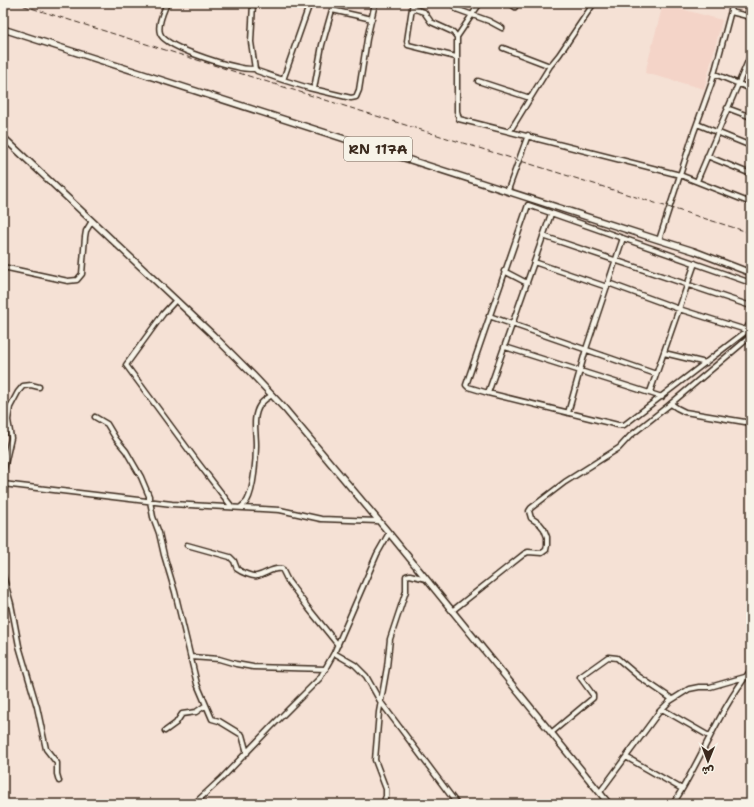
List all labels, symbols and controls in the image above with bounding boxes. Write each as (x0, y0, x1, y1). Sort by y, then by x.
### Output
road number: RN 117A (344, 137, 412, 161)
north arrow (688, 741, 728, 781)
text: ش (702, 763, 714, 778)

